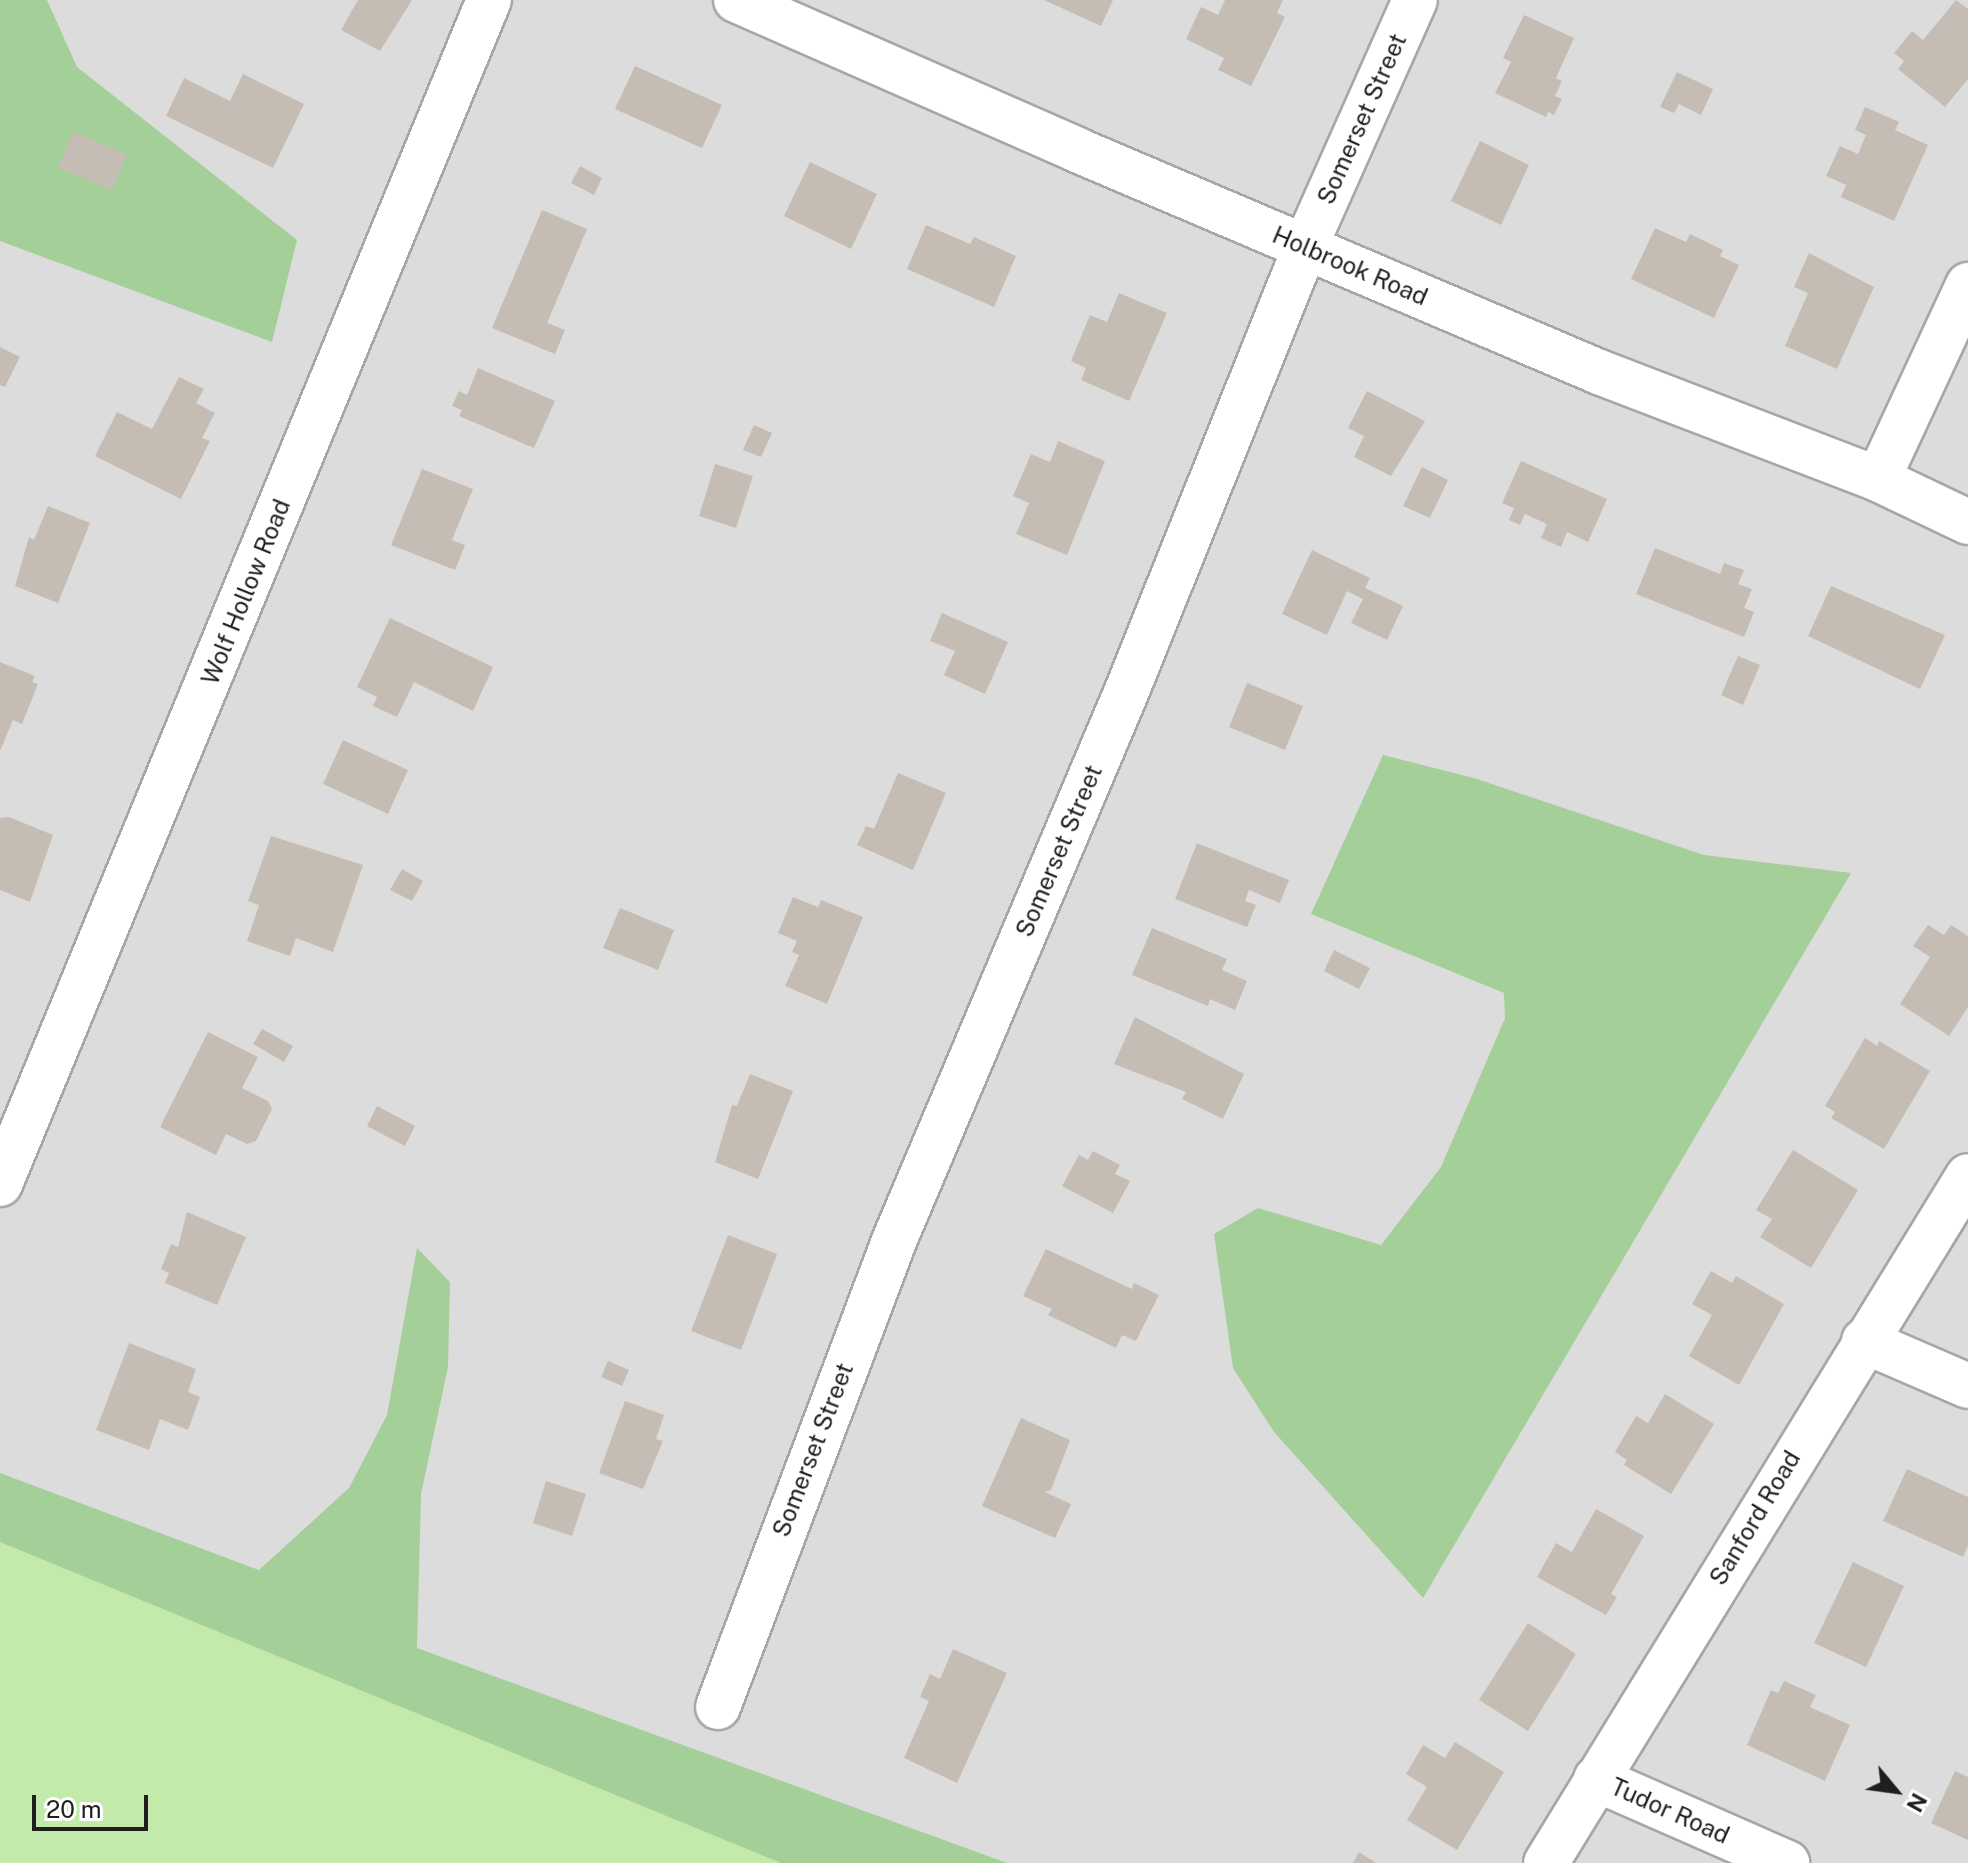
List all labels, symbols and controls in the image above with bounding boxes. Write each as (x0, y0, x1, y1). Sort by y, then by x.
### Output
street label: Somerset Street (1311, 29, 1413, 209)
street label: Holbrook Road (1268, 220, 1432, 312)
street label: Wolf Hollow Road (196, 495, 296, 689)
street label: Somerset Street (1010, 761, 1108, 941)
street label: Somerset Street (767, 1359, 859, 1541)
street label: Sanford Road (1704, 1446, 1806, 1590)
north arrow (1856, 1751, 1936, 1831)
street label: Tudor Road (1606, 1772, 1734, 1850)
scale bar (36, 1779, 152, 1829)
text: N (1901, 1789, 1933, 1816)
text: 20 m (46, 1795, 102, 1823)

